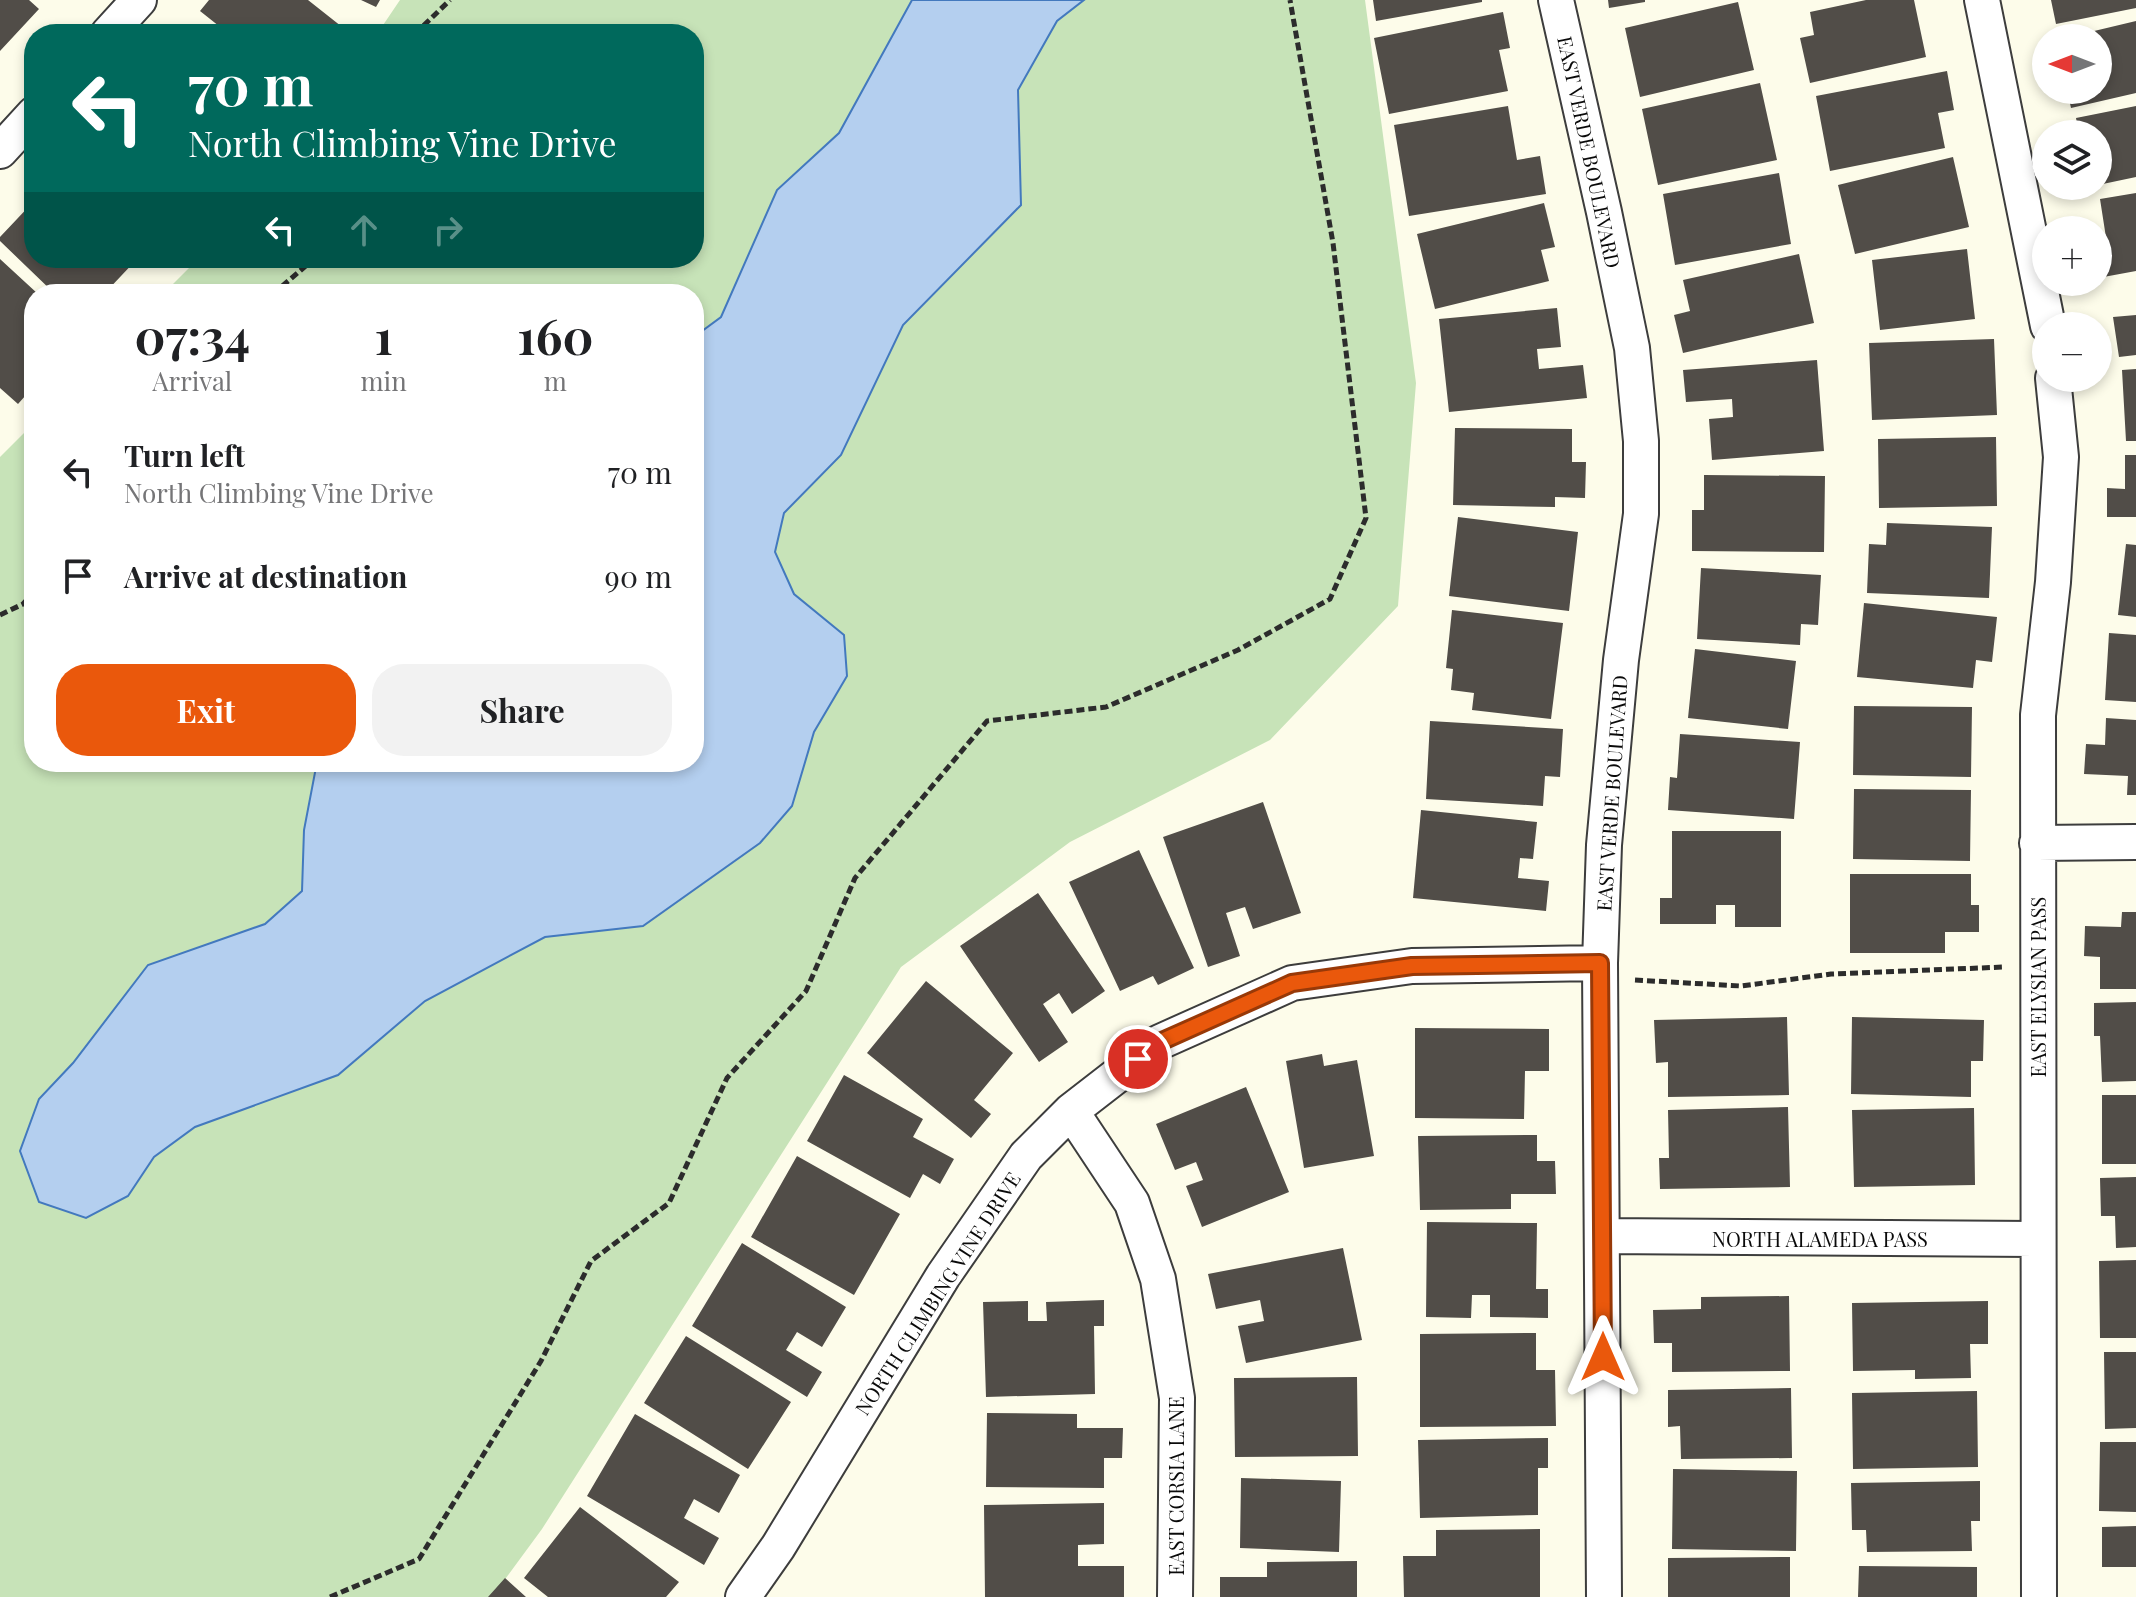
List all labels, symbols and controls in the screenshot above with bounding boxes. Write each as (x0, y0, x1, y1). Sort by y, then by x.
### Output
north arrow (2032, 24, 2112, 104)
map controls (2032, 24, 2112, 392)
street label: EAST VERDE BOULEVARD (1552, 33, 1628, 271)
text: 70 m (188, 46, 313, 121)
icon: left (56, 56, 160, 160)
text: North Climbing Vine Drive (188, 118, 617, 166)
button: layers (2032, 120, 2112, 200)
icon: left (258, 208, 302, 252)
icon: ahead (342, 208, 386, 252)
icon: right (426, 208, 470, 252)
button: + (2032, 216, 2112, 296)
text: 07:34 (134, 303, 250, 367)
text: 1 (374, 303, 393, 367)
text: 160 (517, 303, 593, 367)
button: − (2032, 312, 2112, 392)
text: Arrival (152, 363, 232, 398)
text: min (360, 363, 407, 398)
text: m (544, 363, 567, 398)
text: Turn left (124, 435, 245, 475)
icon: left (56, 450, 100, 494)
text: 70 m (608, 452, 672, 492)
text: North Climbing Vine Drive (124, 475, 434, 510)
icon: arrive (56, 554, 100, 598)
text: Arrive at destination (124, 556, 407, 596)
text: 90 m (605, 556, 672, 596)
button: Exit (56, 664, 356, 756)
button: Share (372, 664, 672, 756)
street label: EAST VERDE BOULEVARD (1589, 674, 1633, 912)
street label: EAST ELYSIAN PASS (2024, 897, 2051, 1077)
pin (1104, 1025, 1172, 1093)
icon: arrive (1116, 1037, 1160, 1081)
street label: NORTH CLIMBING VINE DRIVE (848, 1166, 1026, 1420)
street label: NORTH ALAMEDA PASS (1712, 1225, 1928, 1252)
position arrow (1561, 1315, 1645, 1399)
street label: EAST CORSIA LANE (1162, 1396, 1189, 1576)

